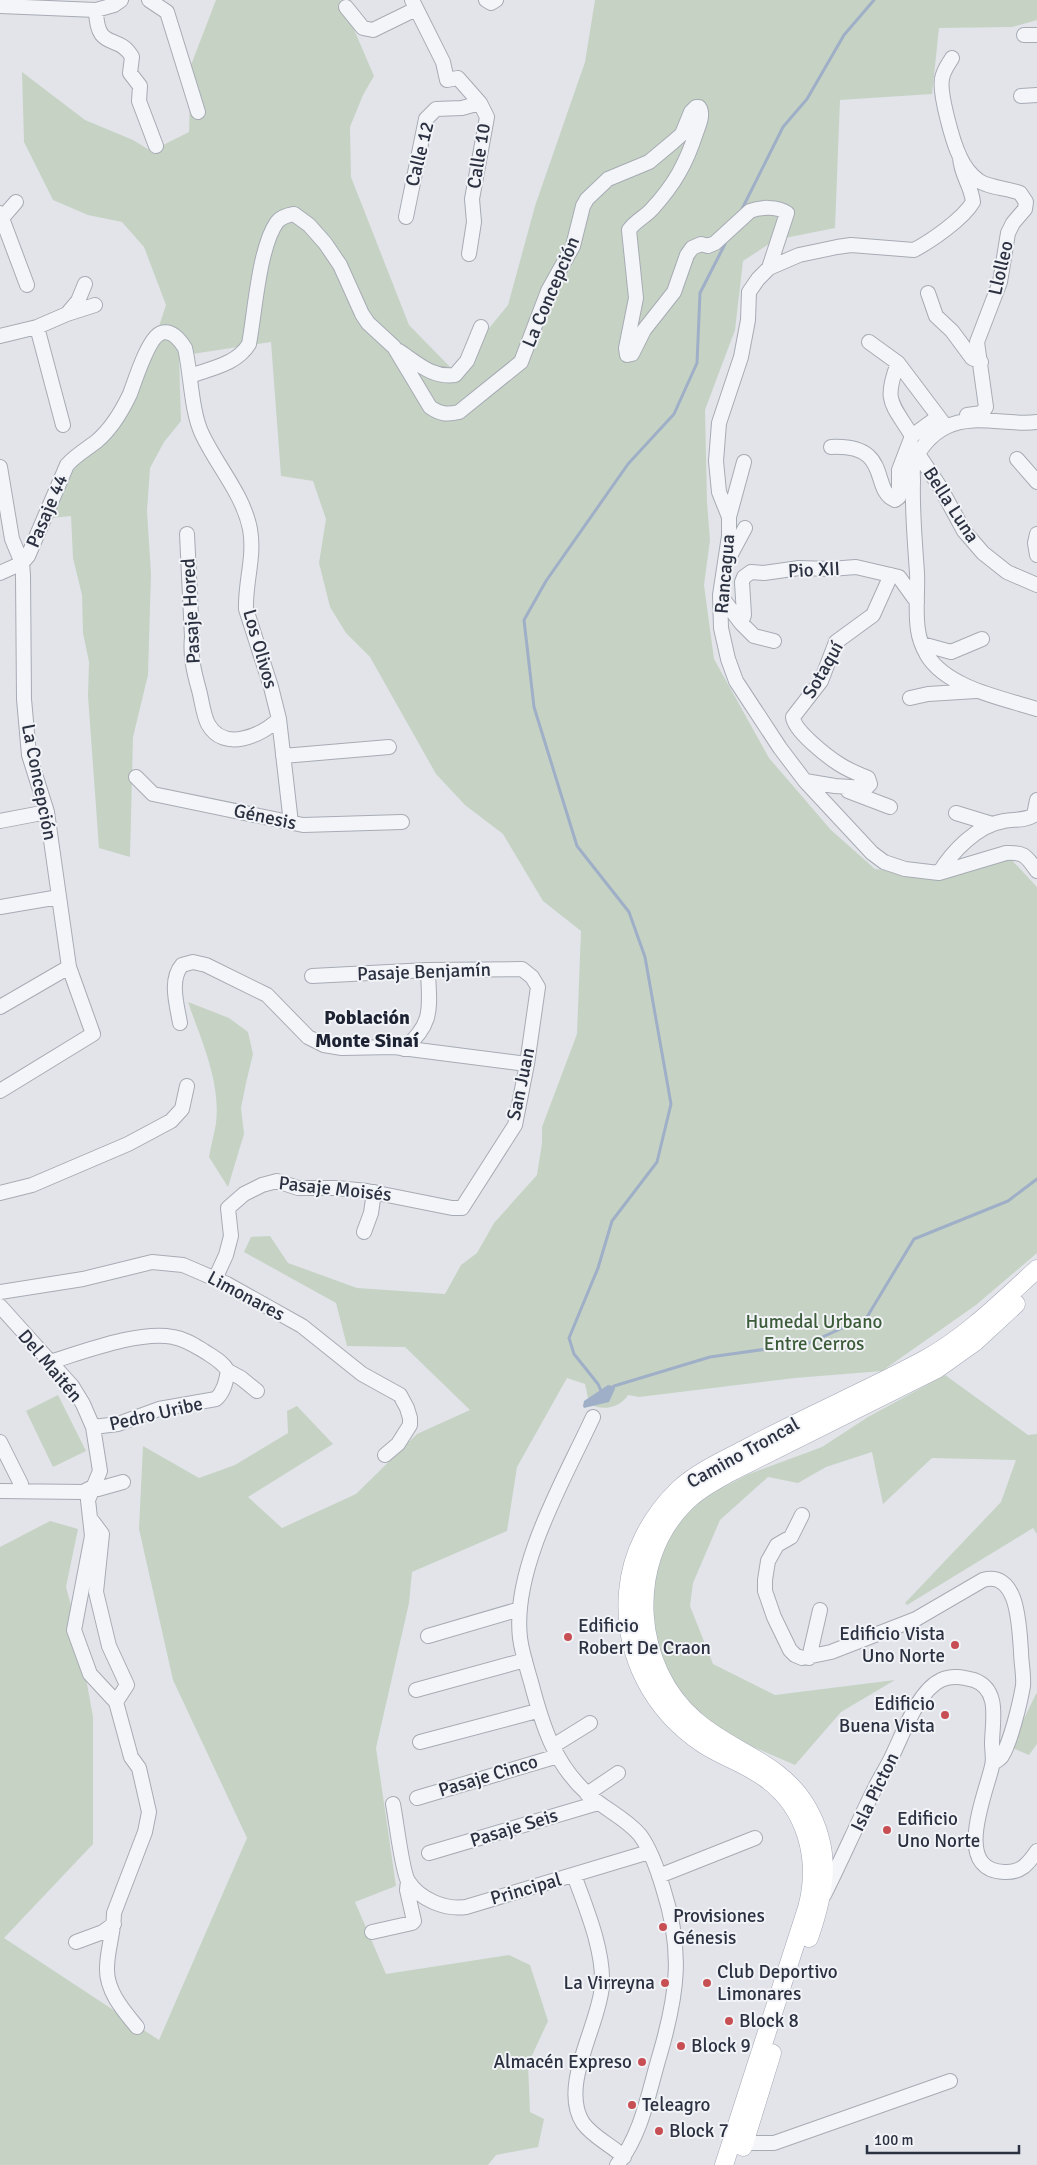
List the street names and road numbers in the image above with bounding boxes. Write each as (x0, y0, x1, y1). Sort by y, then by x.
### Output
street label: Calle 12 (400, 119, 440, 189)
street label: Calle 10 (462, 122, 496, 190)
street label: La Concepción (517, 233, 585, 351)
street label: Llolleo (983, 238, 1019, 298)
street label: Bella Luna (918, 463, 984, 547)
street label: Pasaje 44 (21, 471, 73, 551)
street label: Rancagua (710, 533, 740, 615)
street label: Pio XII (787, 557, 841, 583)
street label: Pasaje Hored (176, 558, 206, 664)
street label: Los Olivos (237, 607, 283, 691)
street label: Sotaquí (797, 636, 849, 703)
street label: La Concepción (16, 722, 62, 842)
street label: Génesis (231, 799, 299, 835)
street label: Pasaje Benjamín (357, 958, 491, 986)
street label: San Juan (502, 1045, 540, 1123)
street label: Pasaje Moisés (277, 1171, 393, 1207)
street label: Limonares (203, 1266, 289, 1326)
street label: Del Maitén (13, 1325, 87, 1407)
street label: Pedro Uribe (107, 1392, 205, 1436)
street label: Camino Troncal (682, 1412, 804, 1494)
street label: Pasaje Cinco (435, 1749, 541, 1802)
street label: Isla Picton (846, 1749, 904, 1835)
street label: Pasaje Seis (467, 1803, 561, 1853)
street label: Principal (488, 1867, 564, 1911)

